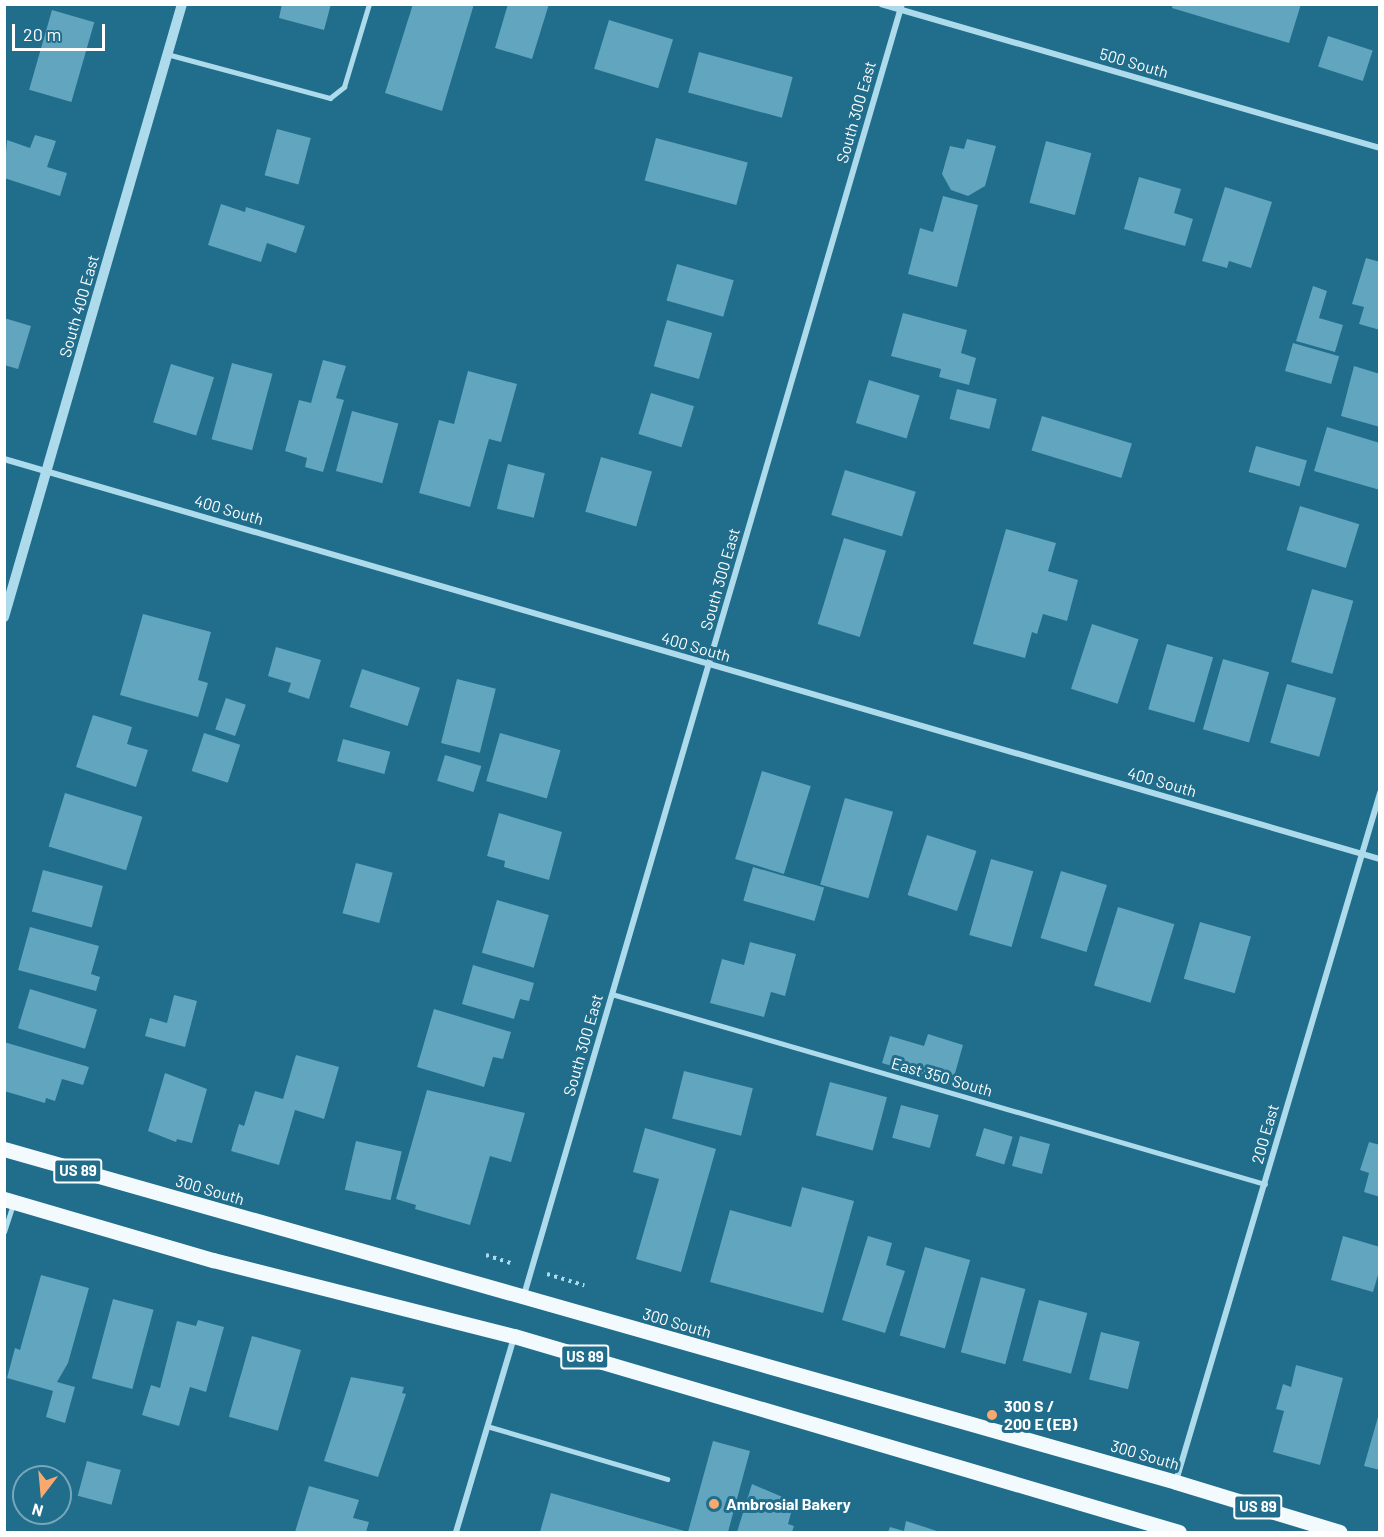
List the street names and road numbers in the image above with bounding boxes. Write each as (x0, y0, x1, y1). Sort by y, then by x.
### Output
street label: 500 South (1097, 44, 1171, 82)
street label: South 300 East (832, 59, 880, 165)
street label: South 400 East (55, 253, 103, 359)
street label: 400 South (192, 491, 266, 529)
street label: South 300 East (696, 526, 744, 632)
street label: 400 South (659, 628, 733, 666)
street label: 400 South (1125, 763, 1199, 801)
street label: South 300 East (559, 992, 607, 1098)
street label: East 350 South (889, 1053, 995, 1101)
street label: 200 East (1247, 1102, 1283, 1166)
road number: US 89 (52, 1159, 104, 1183)
street label: 300 South (173, 1171, 247, 1209)
street label: 300 South (640, 1304, 714, 1342)
road number: US 89 (560, 1345, 610, 1369)
street label: 300 South (1108, 1436, 1182, 1474)
road number: US 89 (1232, 1495, 1284, 1519)

